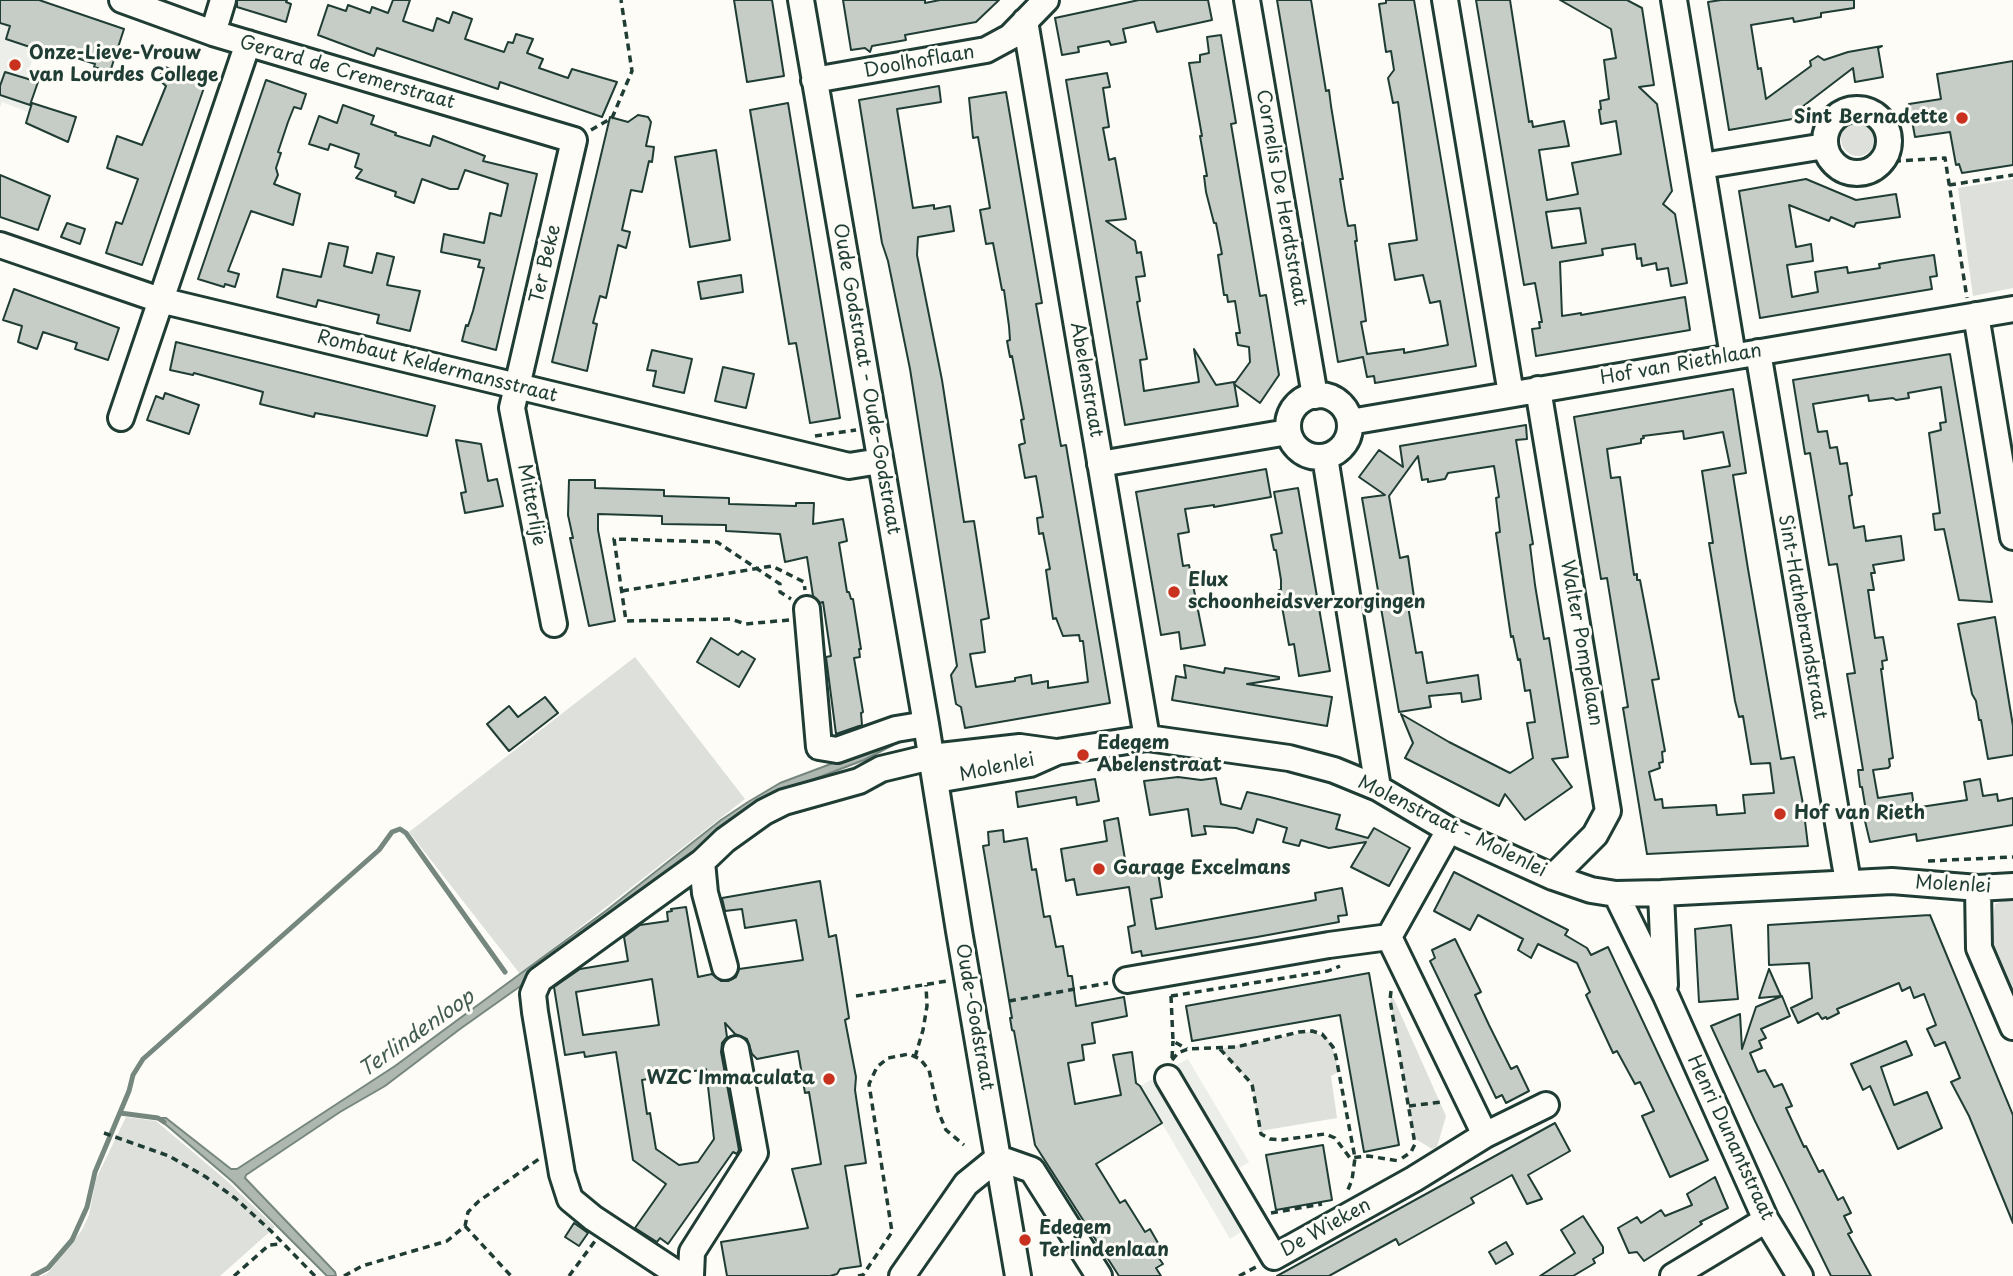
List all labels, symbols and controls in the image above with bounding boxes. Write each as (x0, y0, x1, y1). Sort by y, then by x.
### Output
street label: Gerard de Cremerstraat (237, 31, 457, 115)
street label: Doolhoflaan (862, 41, 976, 83)
place label: Onze-Lieve-Vrouw van Lourdes College (29, 43, 218, 87)
marker: Onze-Lieve-Vrouw van Lourdes College (7, 57, 23, 73)
street label: Cornelis De Herdtstraat (1251, 88, 1311, 308)
place label: Sint Bernadette (1794, 107, 1948, 129)
marker: Sint Bernadette (1954, 110, 1970, 126)
street label: Ter Beke (526, 222, 566, 306)
street label: Oude Godstraat - Oude-Godstraat (827, 222, 905, 536)
street label: Abelenstraat (1065, 321, 1107, 439)
street label: Rombaut Keldermansstraat (314, 326, 560, 408)
street label: Hof van Riethlaan (1598, 340, 1764, 390)
street label: Mitterlije (512, 462, 550, 548)
street label: Sint-Hathebrandstraat (1773, 513, 1831, 721)
street label: Walter Pompelaan (1555, 558, 1607, 728)
place label: Elux schoonheidsverzorgingen (1188, 570, 1426, 614)
marker: Elux schoonheidsverzorgingen (1166, 584, 1182, 600)
place label: Edegem Abelenstraat (1097, 733, 1222, 777)
marker: Edegem Abelenstraat (1075, 747, 1091, 763)
street label: Molenlei (957, 749, 1037, 787)
street label: Molenstraat - Molenlei (1354, 771, 1550, 883)
place label: Hof van Rieth (1794, 803, 1925, 825)
marker: Hof van Rieth (1772, 806, 1788, 822)
place label: Garage Excelmans (1113, 858, 1290, 880)
marker: Garage Excelmans (1091, 861, 1107, 877)
street label: Molenlei (1914, 872, 1992, 898)
street label: Oude-Godstraat (950, 942, 998, 1092)
water label: Terlindenloop (354, 985, 480, 1083)
street label: Henri Dunantstraat (1682, 1052, 1778, 1224)
place label: WZC Immaculata (646, 1068, 815, 1090)
marker: WZC Immaculata (821, 1071, 837, 1087)
street label: De Wieken (1277, 1194, 1375, 1262)
place label: Edegem Terlindenlaan (1039, 1218, 1169, 1262)
marker: Edegem Terlindenlaan (1017, 1232, 1033, 1248)

